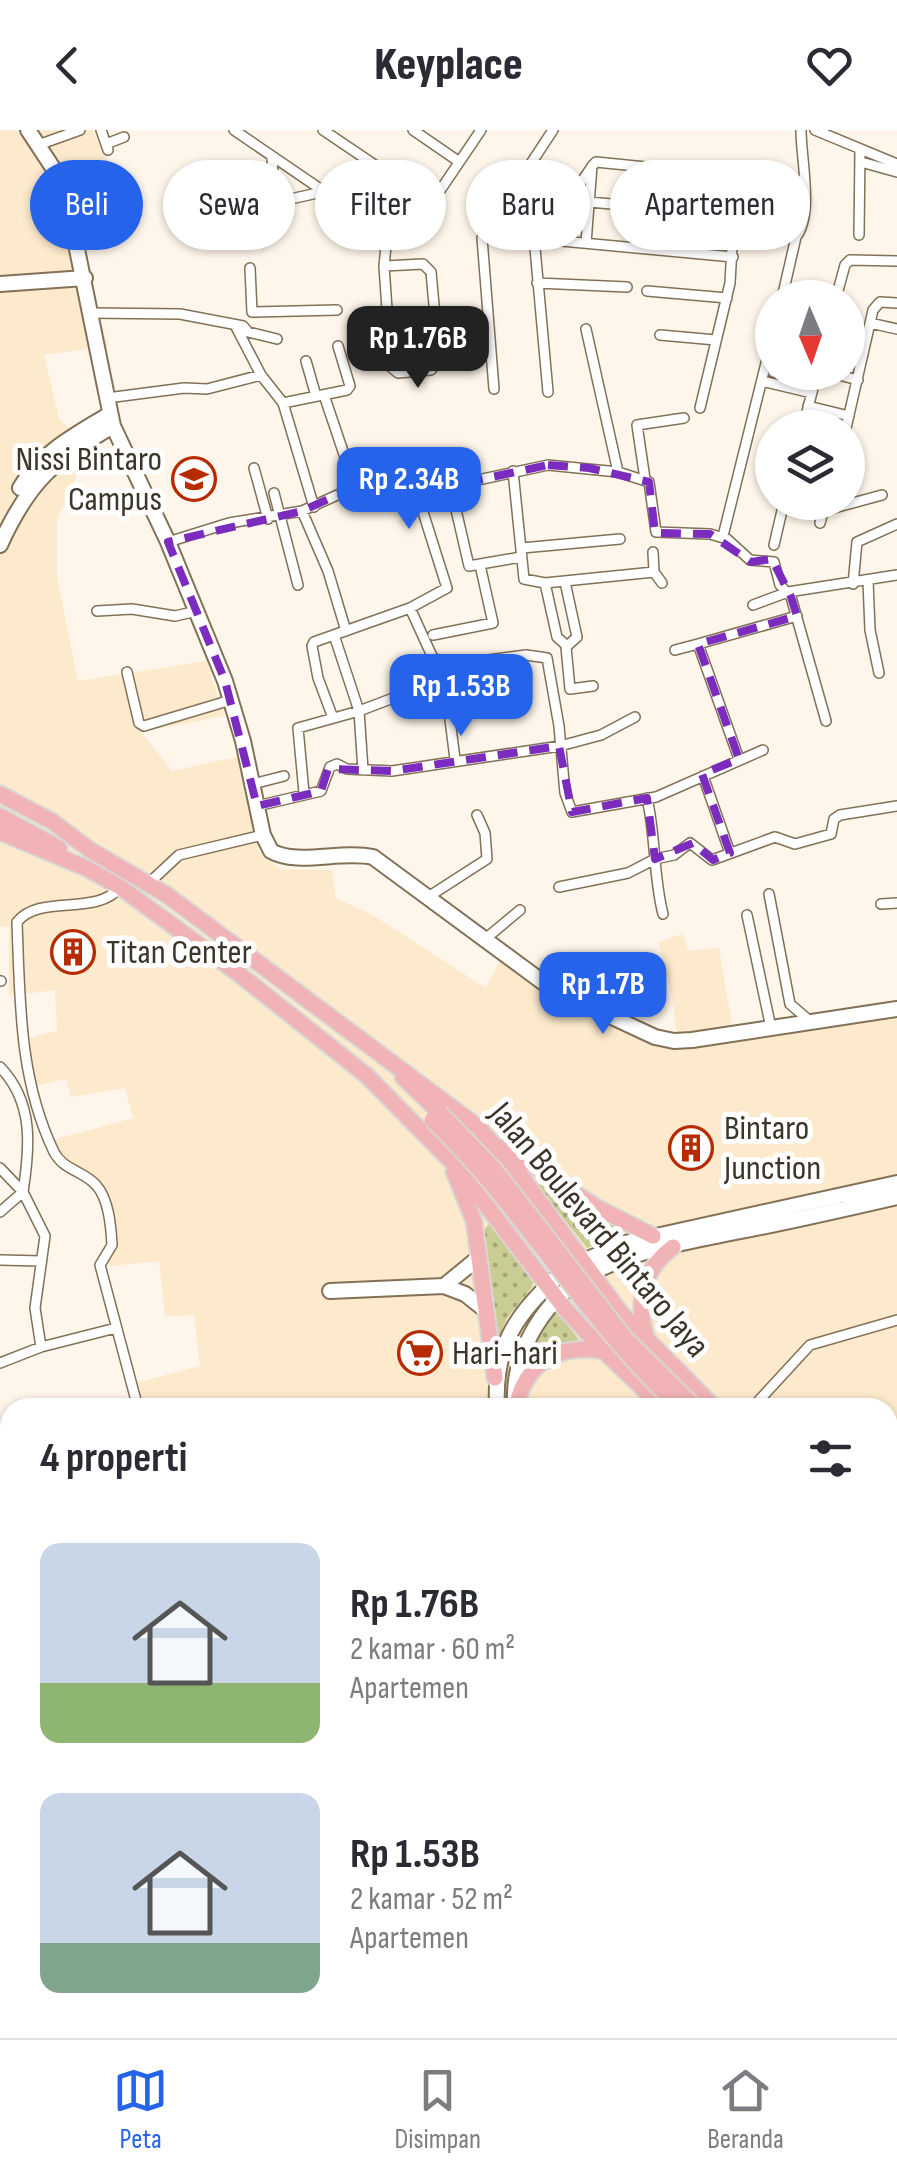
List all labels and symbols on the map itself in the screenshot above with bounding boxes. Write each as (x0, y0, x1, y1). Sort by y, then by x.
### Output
north arrow (755, 280, 865, 390)
pin: Rp 1.76B (315, 306, 521, 391)
place label: Nissi Bintaro Campus (16, 438, 162, 521)
pin: Rp 2.34B (306, 447, 512, 532)
school or university icon: Nissi Bintaro Campus (171, 456, 217, 502)
pin: Rp 1.53B (358, 654, 564, 739)
building icon: Titan Center (50, 929, 96, 975)
place label: Titan Center (106, 931, 252, 974)
pin: Rp 1.7B (511, 952, 695, 1037)
street label: Jalan Boulevard Bintaro Jaya (479, 1093, 718, 1366)
place label: Bintaro Junction (723, 1107, 821, 1190)
building icon: Bintaro Junction (668, 1125, 714, 1171)
supermarket icon: Hari-hari (397, 1330, 443, 1376)
place label: Hari-hari (452, 1332, 558, 1375)

